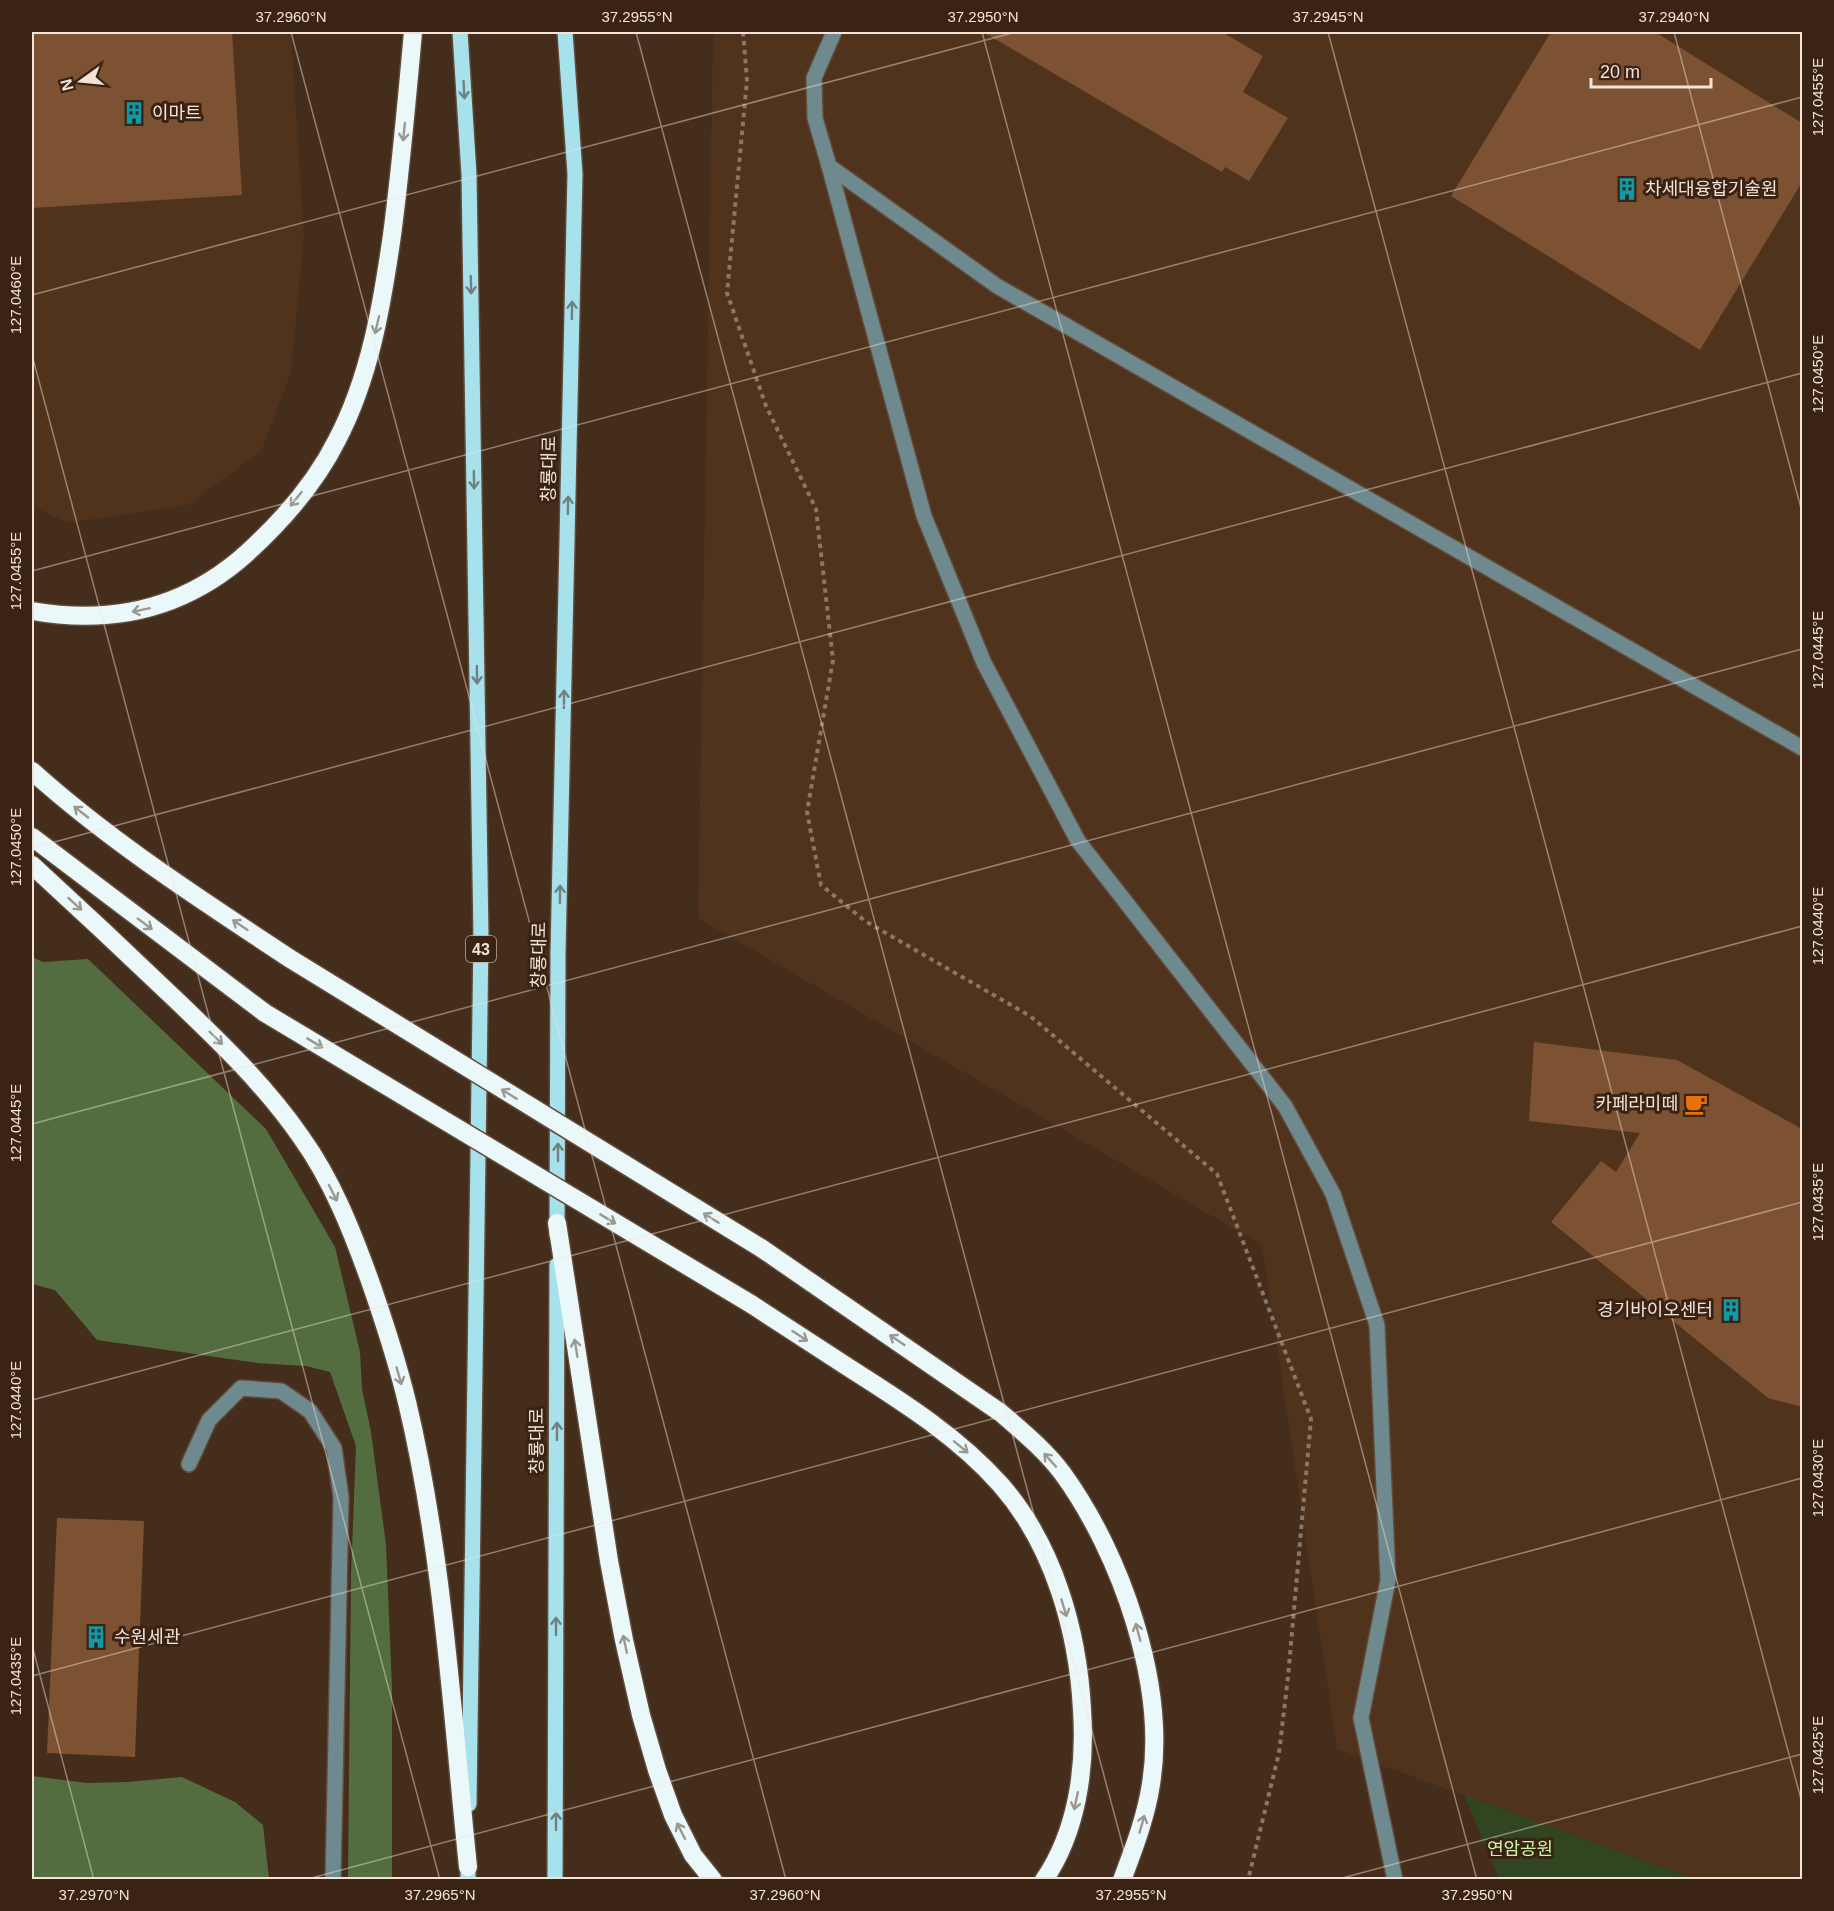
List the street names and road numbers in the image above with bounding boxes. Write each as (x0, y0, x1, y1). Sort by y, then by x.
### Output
street label: 창룡대로 (538, 436, 560, 502)
street label: 창룡대로 (528, 922, 550, 988)
road number: 43 (466, 936, 496, 962)
street label: 창룡대로 (527, 1408, 547, 1474)

